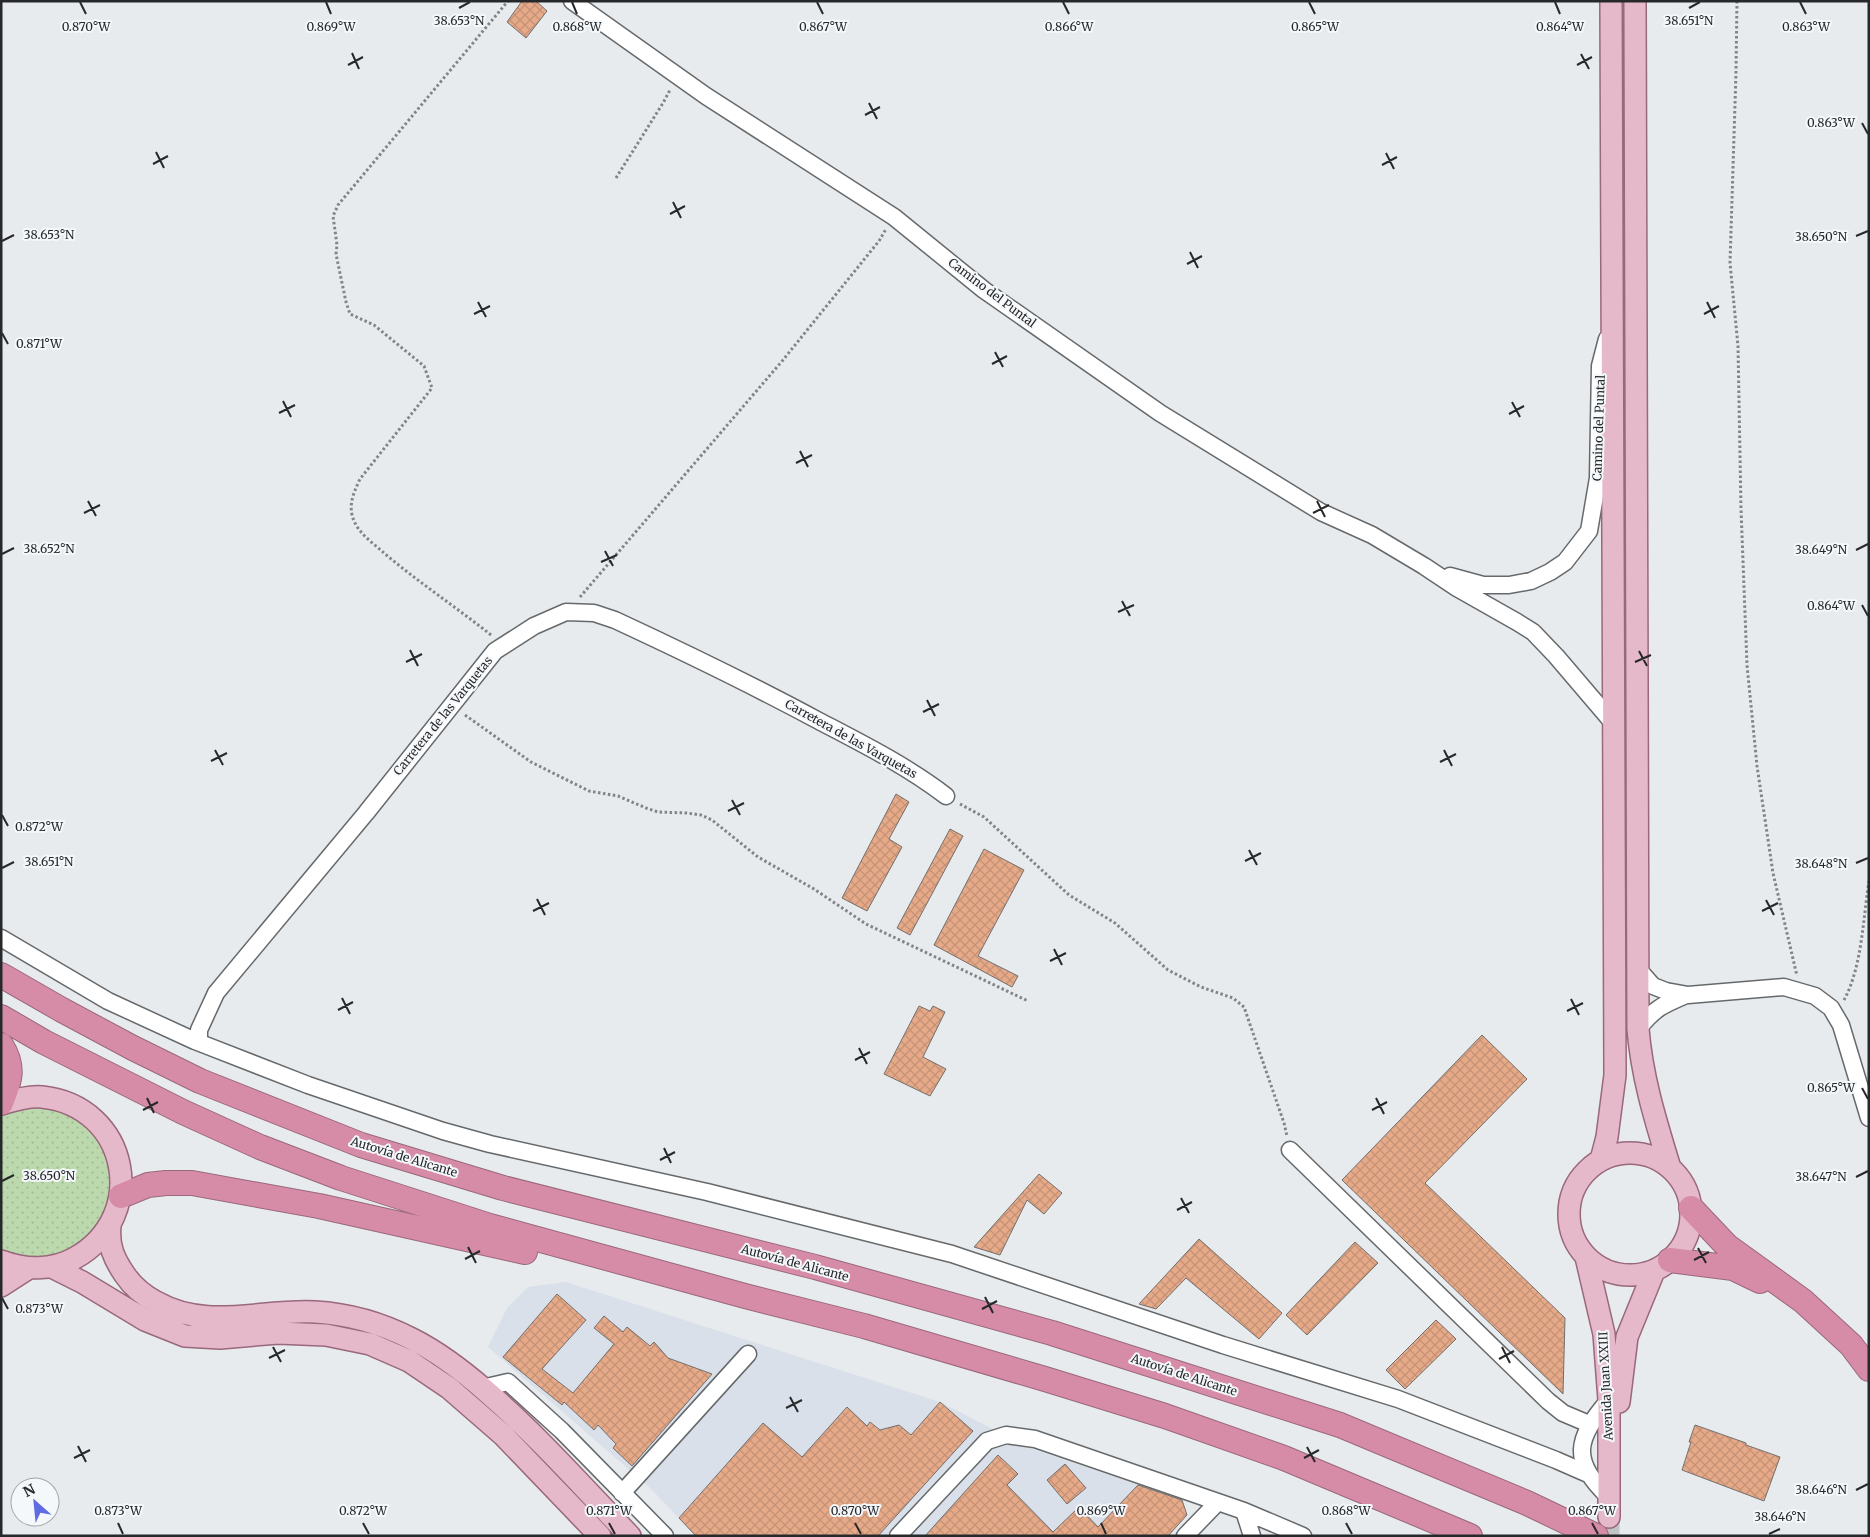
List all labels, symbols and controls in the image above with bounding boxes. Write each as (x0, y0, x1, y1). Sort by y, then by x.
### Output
text: 38.653°N (434, 13, 485, 28)
text: 38.651°N (1665, 13, 1714, 28)
text: 0.870°W (62, 19, 111, 34)
text: 0.869°W (307, 19, 356, 34)
text: 0.868°W (553, 19, 603, 34)
text: 0.867°W (799, 19, 848, 34)
text: 0.866°W (1045, 19, 1094, 34)
text: 0.865°W (1291, 19, 1340, 34)
text: 0.864°W (1536, 19, 1585, 34)
text: 0.863°W (1782, 19, 1831, 34)
text: 0.863°W (1807, 115, 1856, 130)
text: 38.653°N (24, 227, 75, 242)
text: 38.650°N (1795, 229, 1848, 244)
street label: Camino del Puntal (945, 255, 1039, 331)
text: 0.871°W (16, 336, 63, 351)
street label: Camino del Puntal (1589, 374, 1608, 481)
text: 38.652°N (24, 541, 75, 556)
text: 38.649°N (1795, 542, 1848, 557)
text: 0.864°W (1807, 598, 1856, 613)
street label: Carretera de las Varquetas (390, 653, 495, 778)
street label: Carretera de las Varquetas (783, 696, 920, 781)
text: 0.872°W (15, 819, 64, 834)
text: 38.651°N (25, 854, 74, 869)
text: 38.648°N (1795, 856, 1848, 871)
text: 0.865°W (1807, 1080, 1856, 1095)
street label: Autovía de Alicante (348, 1133, 459, 1180)
text: 38.650°N (23, 1168, 76, 1183)
text: 38.647°N (1795, 1169, 1847, 1184)
street label: Autovía de Alicante (739, 1241, 850, 1284)
text: 0.873°W (15, 1301, 64, 1316)
street label: Avenida Juan XXIII (1595, 1331, 1616, 1442)
street label: Autovía de Alicante (1128, 1350, 1239, 1399)
north arrow (10, 1477, 60, 1527)
text: N (20, 1480, 38, 1501)
text: 38.646°N (1795, 1482, 1848, 1497)
text: 0.873°W (94, 1503, 143, 1518)
text: 0.872°W (339, 1503, 388, 1518)
text: 0.871°W (586, 1503, 633, 1518)
text: 0.870°W (831, 1503, 880, 1518)
text: 0.869°W (1077, 1503, 1126, 1518)
text: 0.868°W (1322, 1503, 1372, 1518)
text: 0.867°W (1568, 1503, 1617, 1518)
text: 38.646°N (1754, 1509, 1807, 1524)

